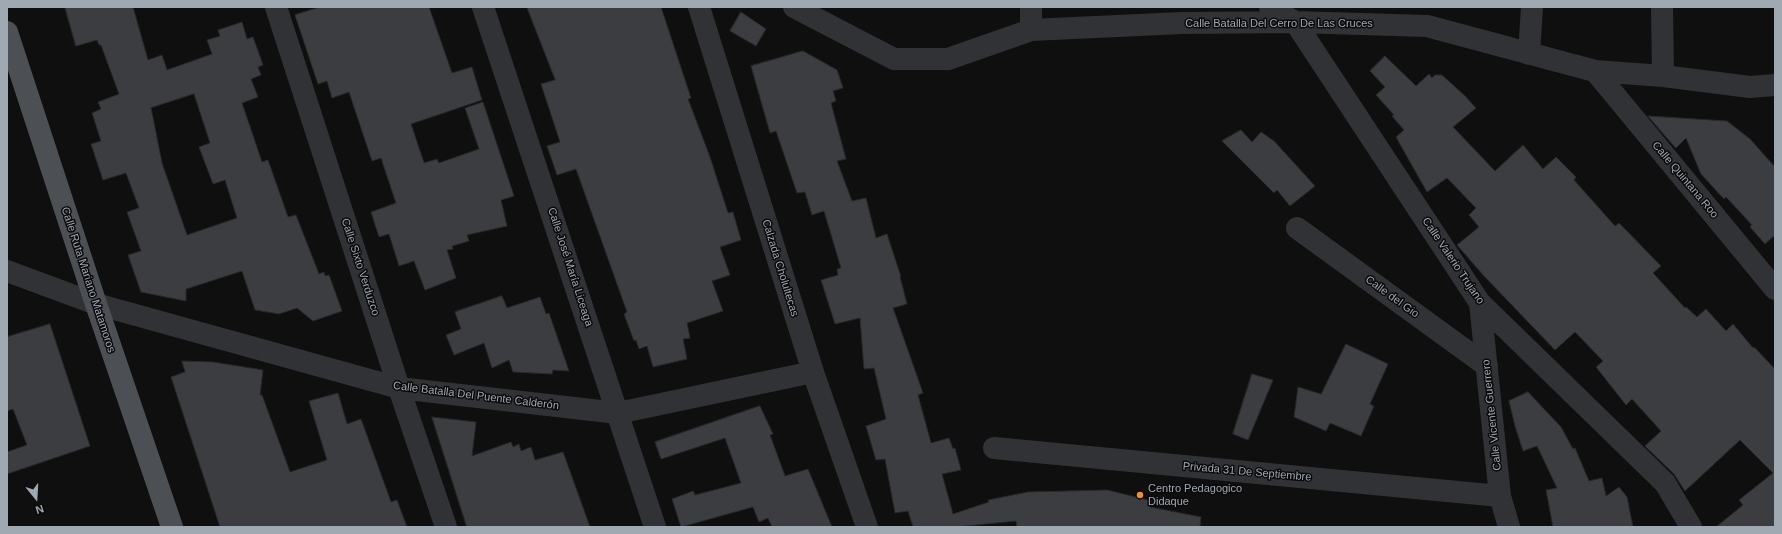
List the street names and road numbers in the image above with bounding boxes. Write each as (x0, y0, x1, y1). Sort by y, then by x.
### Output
street label: Calle Batalla Del Cerro De Las Cruces (1185, 17, 1373, 31)
street label: Calle Quintana Roo (1649, 139, 1721, 221)
street label: Calle Ruta Mariano Matamoros (58, 206, 118, 354)
street label: Calle José María Liceaga (545, 206, 595, 328)
street label: Calle Valerio Trujano (1419, 215, 1487, 307)
street label: Calle Sixto Verduzco (338, 217, 382, 317)
street label: Calzada Cholultecas (759, 218, 801, 318)
street label: Calle del Gio (1363, 273, 1421, 321)
street label: Calle Vicente Guerrero (1480, 359, 1504, 471)
street label: Calle Batalla Del Puente Calderón (392, 379, 560, 413)
street label: Privada 31 De Septiembre (1182, 460, 1312, 484)

